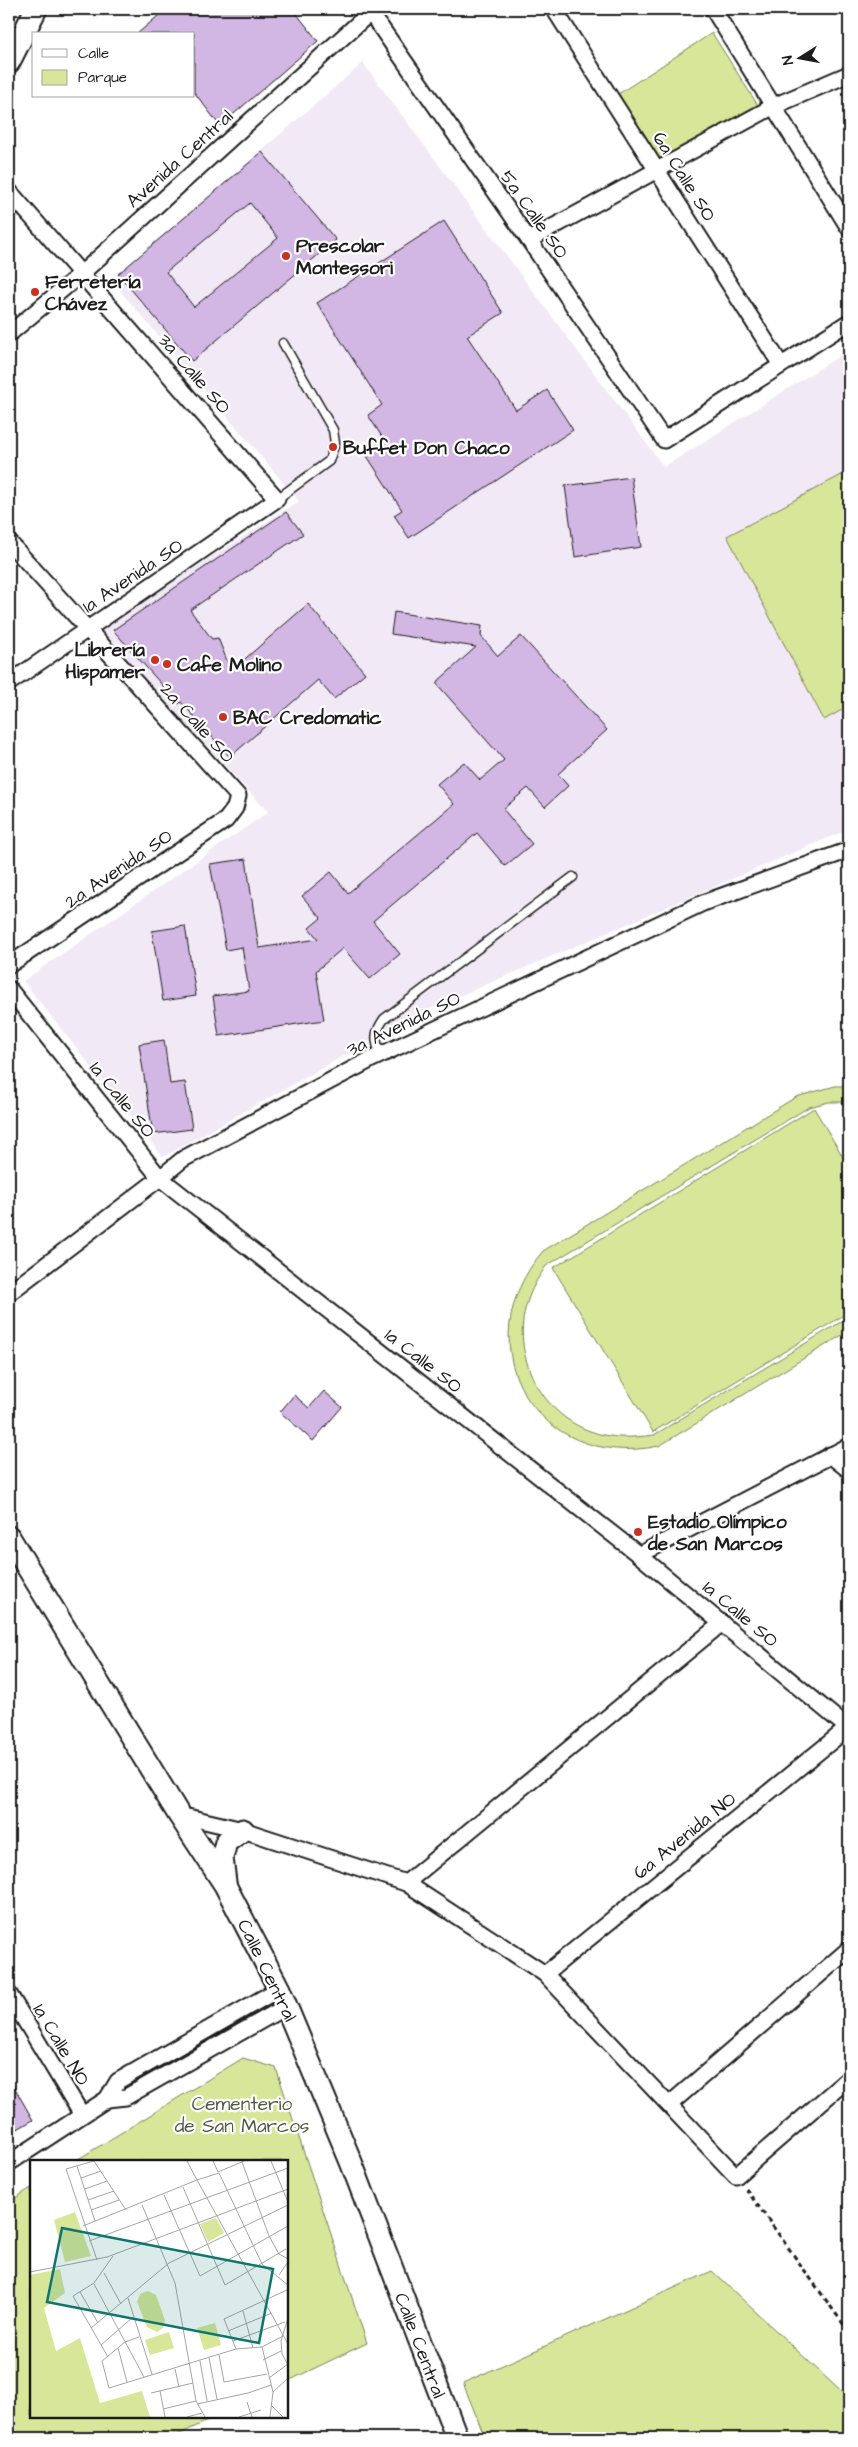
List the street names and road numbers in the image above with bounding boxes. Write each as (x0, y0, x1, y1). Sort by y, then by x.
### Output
street label: Avenida Central (121, 104, 239, 215)
street label: 6a Calle SO (645, 127, 722, 227)
street label: 5a Calle SO (493, 165, 574, 265)
street label: 3a Calle SO (151, 328, 237, 420)
street label: 1a Avenida SO (77, 532, 189, 620)
street label: 2a Calle SO (153, 677, 241, 769)
street label: 2a Avenida SO (60, 823, 178, 915)
street label: 3a Avenida SO (342, 985, 465, 1064)
street label: 1a Calle SO (83, 1056, 161, 1144)
street label: 1a Calle SO (379, 1322, 468, 1400)
street label: 1a Calle SO (696, 1574, 784, 1654)
street label: 6a Avenida NO (628, 1786, 742, 1886)
street label: Calle Central (230, 1915, 303, 2026)
street label: 1a Calle NO (26, 1999, 96, 2091)
street label: Calle Central (387, 2289, 452, 2402)

